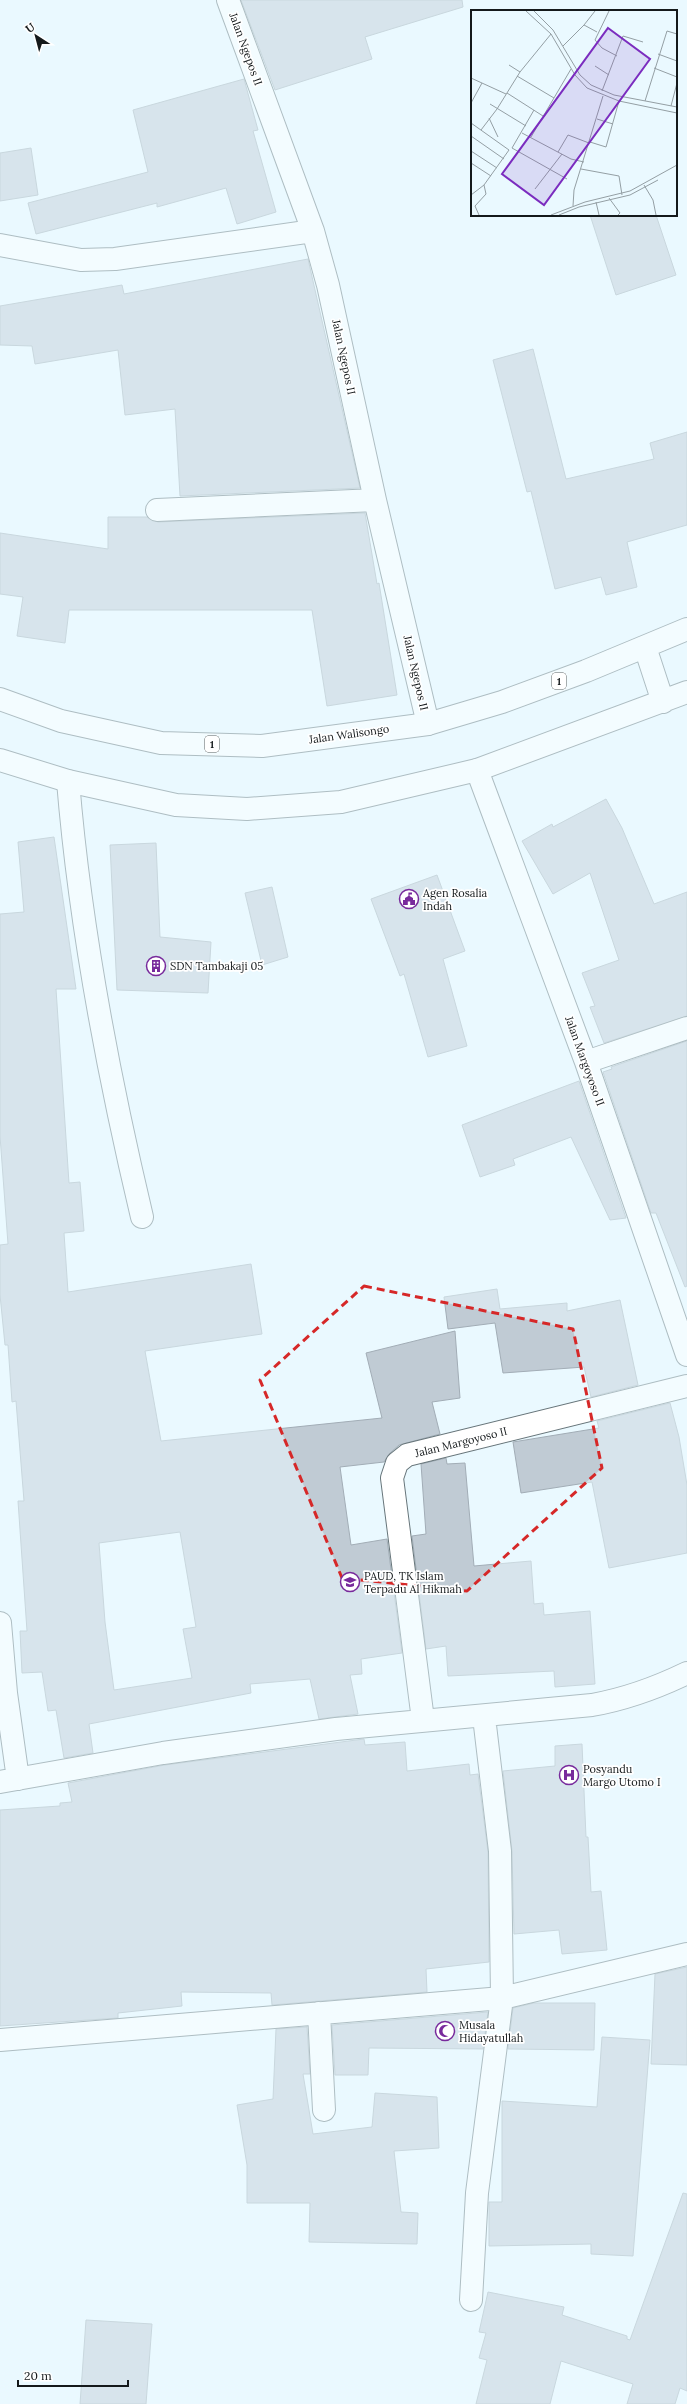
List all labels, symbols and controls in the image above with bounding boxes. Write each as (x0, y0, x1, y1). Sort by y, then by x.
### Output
street label: Jalan Ngepos II (226, 10, 266, 88)
inset map (471, 10, 677, 216)
north arrow (16, 16, 56, 56)
text: U (23, 19, 38, 36)
street label: Jalan Ngepos II (329, 317, 359, 396)
street label: Jalan Ngepos II (400, 633, 431, 712)
road number: 1 (552, 673, 566, 689)
street label: Jalan Walisongo (307, 721, 390, 747)
road number: 1 (205, 736, 219, 752)
place label: Agen Rosalia Indah (422, 886, 488, 913)
public building icon: Agen Rosalia Indah (398, 888, 420, 910)
building icon: SDN Tambakaji 05 (145, 955, 167, 977)
place label: SDN Tambakaji 05 (170, 959, 263, 973)
street label: Jalan Margoyoso II (562, 1013, 608, 1108)
street label: Jalan Margoyoso II (412, 1424, 509, 1460)
place label: PAUD, TK Islam Terpadu Al Hikmah (364, 1569, 462, 1596)
school or university icon: PAUD, TK Islam Terpadu Al Hikmah (339, 1571, 361, 1593)
place label: Posyandu Margo Utomo I (583, 1762, 661, 1789)
hospital icon: Posyandu Margo Utomo I (558, 1764, 580, 1786)
place label: Musala Hidayatullah (459, 2018, 524, 2045)
mosque icon: Musala Hidayatullah (434, 2020, 456, 2042)
scale bar (18, 2362, 128, 2388)
text: 20 m (24, 2368, 52, 2383)

